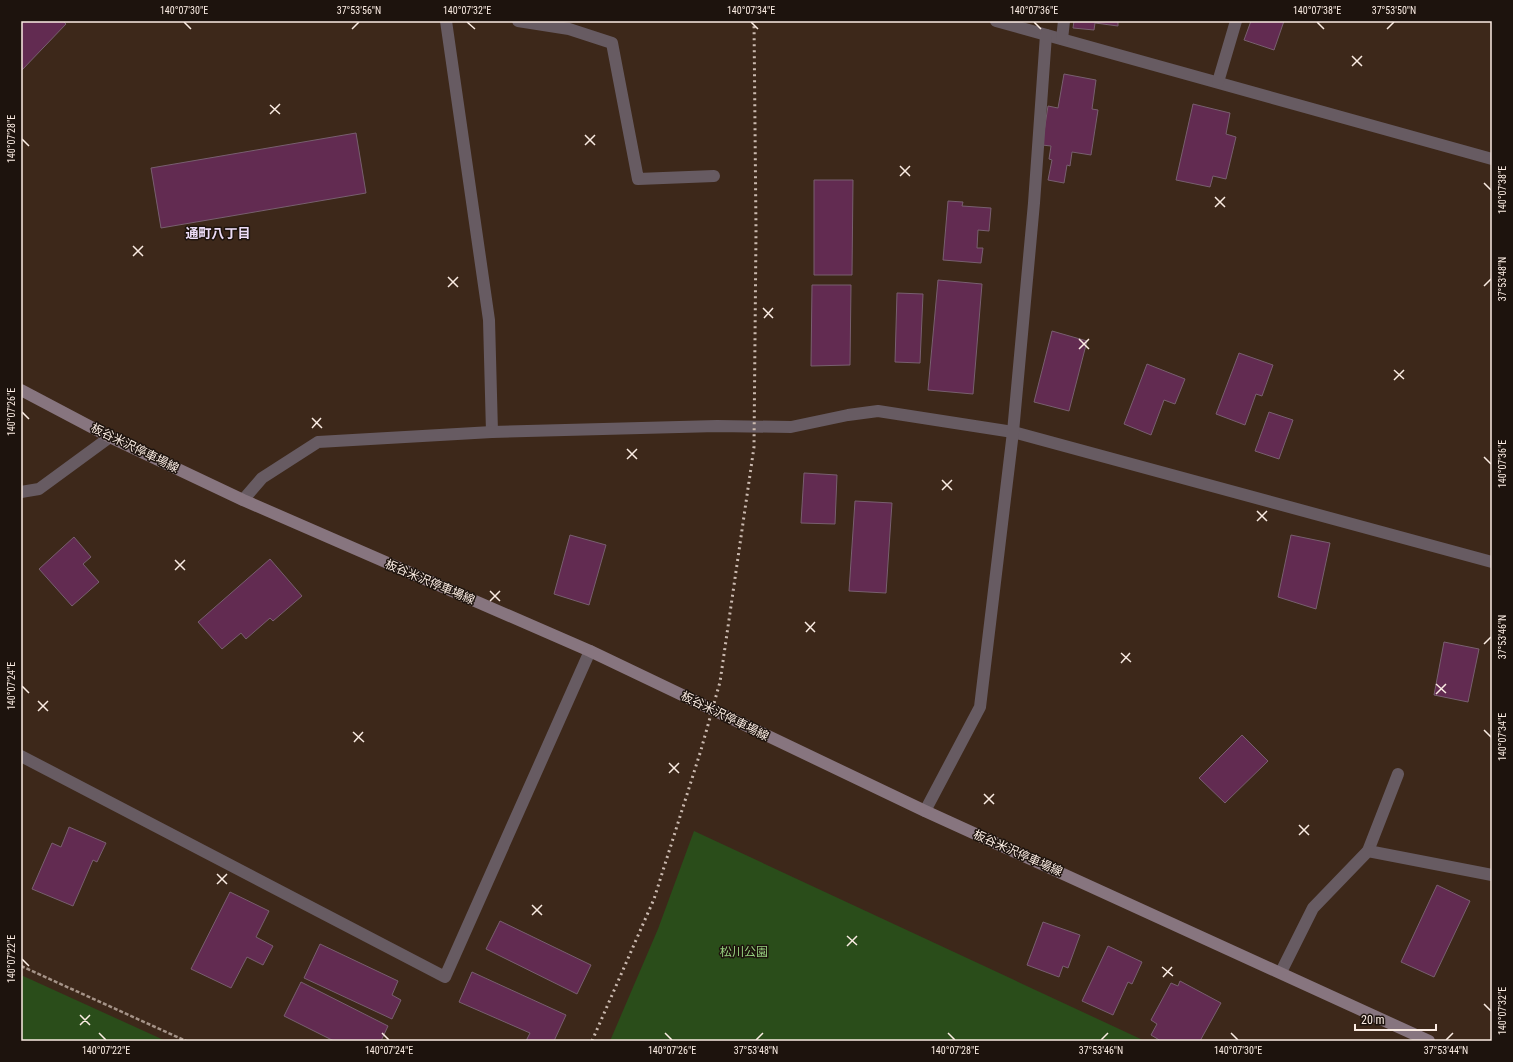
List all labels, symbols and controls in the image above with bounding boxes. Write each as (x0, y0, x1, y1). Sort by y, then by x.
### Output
text: 140°07'30"E (160, 5, 208, 16)
text: 37°53'56"N (337, 5, 381, 16)
text: 140°07'32"E (443, 5, 491, 16)
text: 140°07'34"E (727, 5, 775, 16)
text: 140°07'36"E (1010, 5, 1058, 16)
text: 140°07'38"E (1293, 5, 1341, 16)
text: 37°53'50"N (1372, 5, 1416, 16)
text: 140°07'28"E (6, 115, 17, 163)
text: 140°07'38"E (1497, 166, 1508, 214)
district label: 通町八丁目 (185, 226, 251, 241)
text: 37°53'48"N (1497, 257, 1508, 301)
text: 140°07'26"E (6, 388, 17, 436)
street label: 板谷米沢停車場線 (89, 421, 181, 475)
text: 140°07'36"E (1497, 440, 1508, 488)
street label: 板谷米沢停車場線 (383, 557, 477, 607)
text: 37°53'46"N (1497, 615, 1508, 659)
text: 140°07'24"E (6, 662, 17, 710)
street label: 板谷米沢停車場線 (679, 689, 771, 743)
text: 140°07'34"E (1497, 713, 1508, 761)
street label: 板谷米沢停車場線 (971, 827, 1065, 879)
text: 140°07'22"E (6, 935, 17, 983)
park label: 松川公園 (720, 945, 768, 959)
text: 140°07'32"E (1497, 987, 1508, 1035)
scale bar (1355, 1006, 1436, 1032)
text: 20 m (1361, 1013, 1385, 1027)
text: 140°07'22"E (82, 1045, 130, 1056)
text: 140°07'24"E (365, 1045, 413, 1056)
text: 140°07'26"E (648, 1045, 696, 1056)
text: 37°53'48"N (734, 1045, 778, 1056)
text: 140°07'28"E (931, 1045, 979, 1056)
text: 37°53'46"N (1079, 1045, 1123, 1056)
text: 140°07'30"E (1214, 1045, 1262, 1056)
text: 37°53'44"N (1424, 1045, 1468, 1056)

